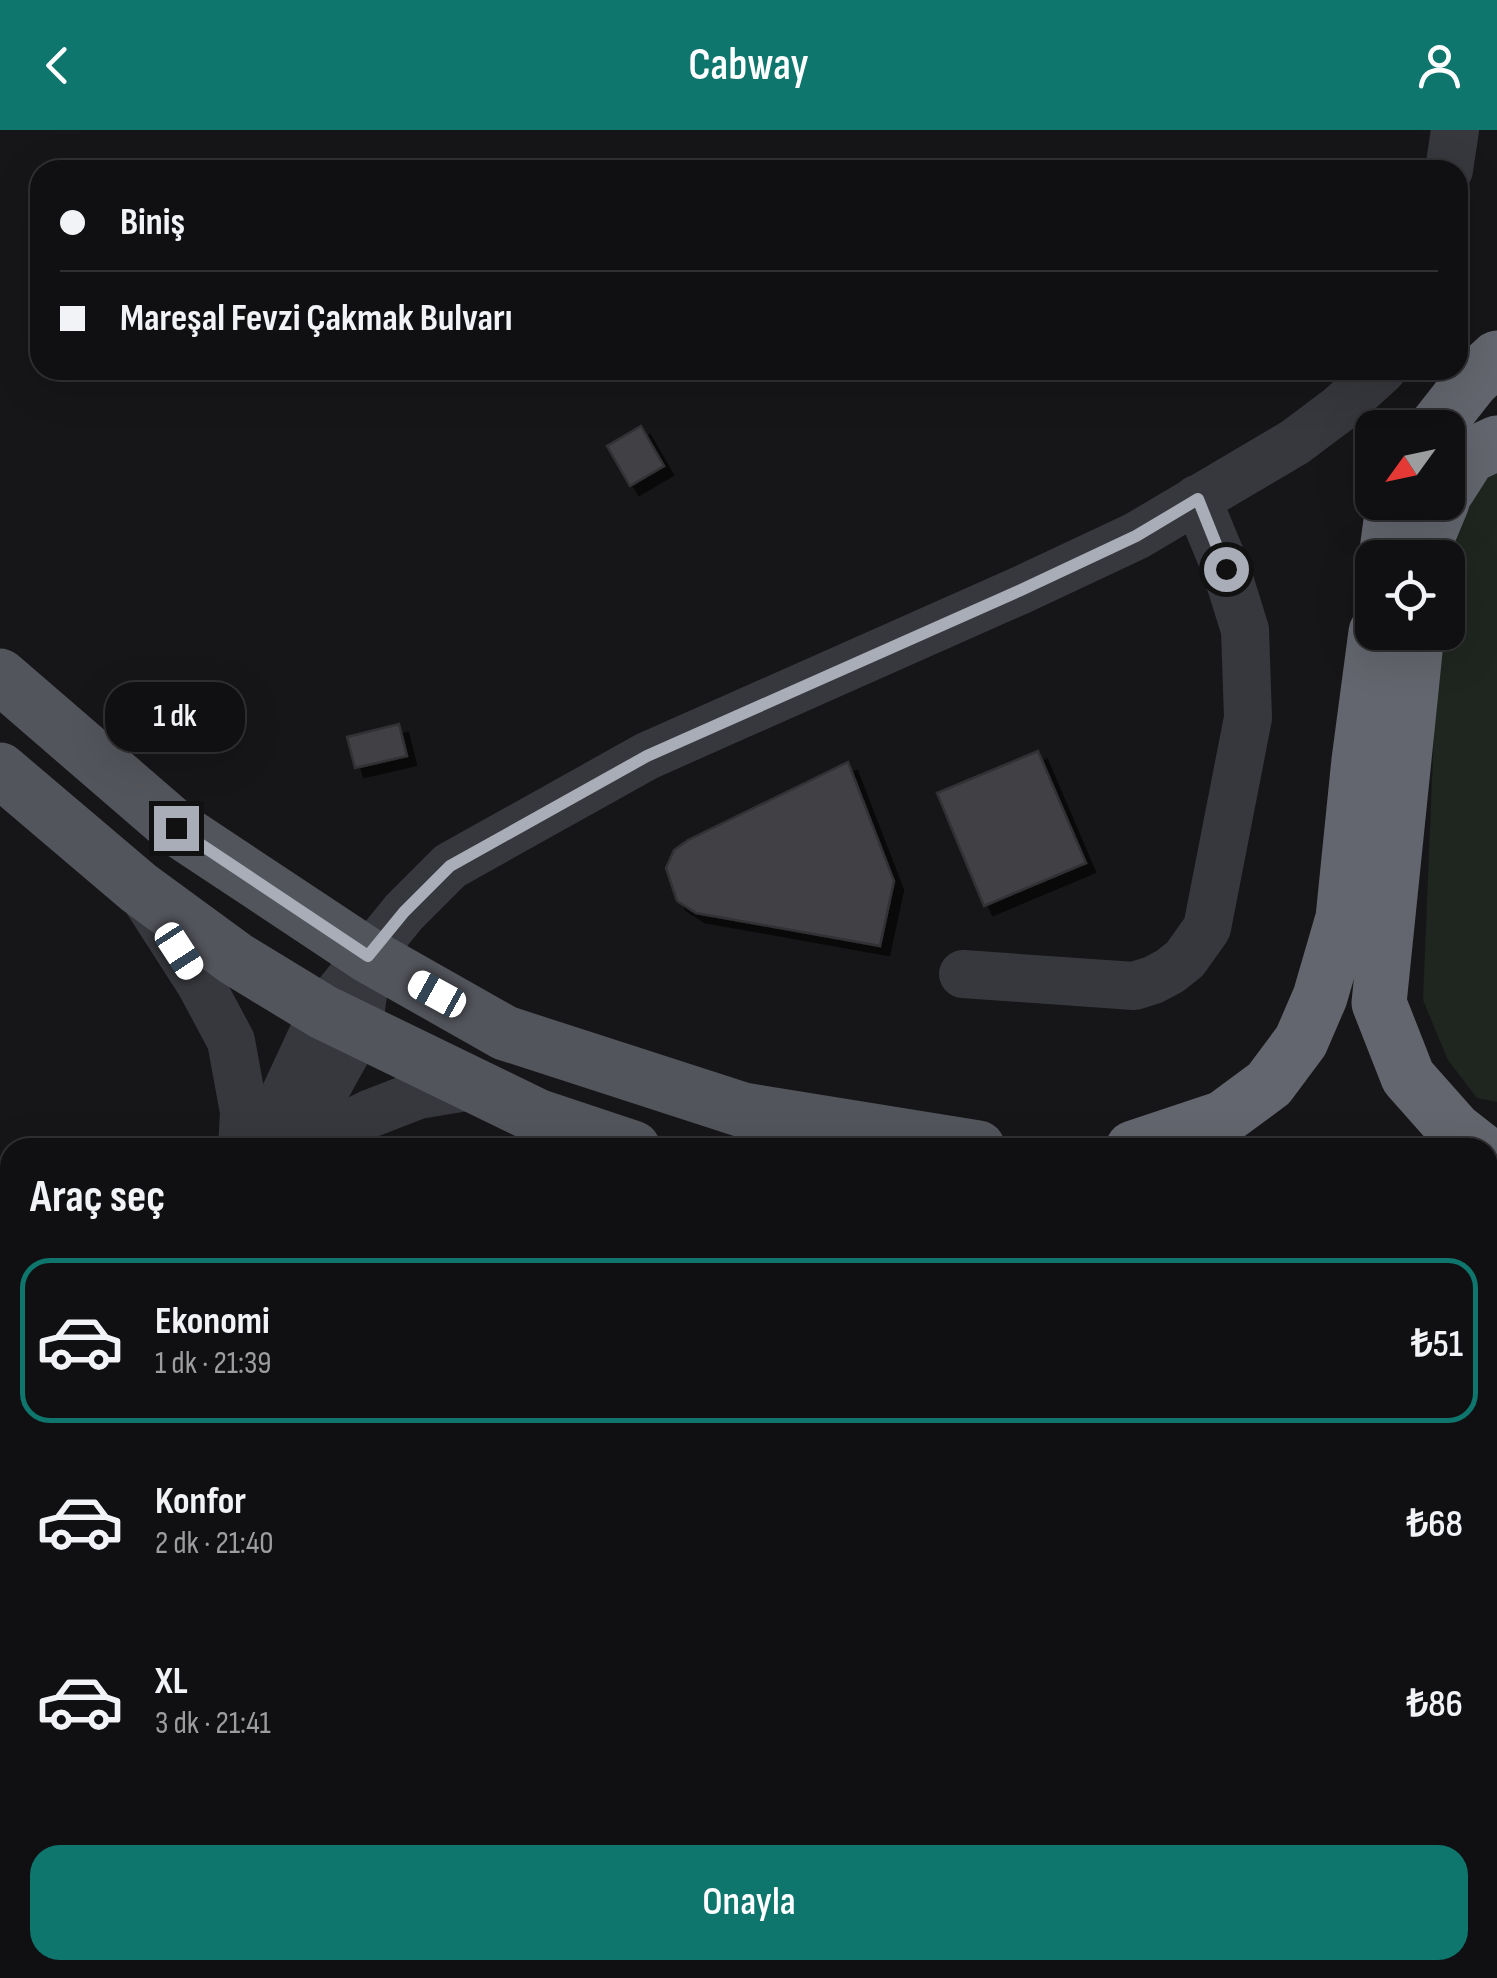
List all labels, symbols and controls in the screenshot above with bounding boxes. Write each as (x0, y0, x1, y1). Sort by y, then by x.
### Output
icon: back (30, 38, 85, 93)
text: Cabway (688, 38, 809, 93)
icon: person (1412, 38, 1467, 93)
text: Biniş (120, 200, 185, 245)
text: Mareşal Fevzi Çakmak Bulvarı (120, 296, 512, 341)
north arrow (1355, 410, 1465, 520)
map controls (1355, 410, 1465, 650)
button: locate (1355, 540, 1465, 650)
route start (1204, 547, 1249, 592)
callout: 1 dk (106, 683, 246, 753)
text: 1 dk (153, 697, 197, 736)
route end (154, 806, 199, 851)
car (150, 918, 208, 984)
car (403, 966, 471, 1022)
text: Araç seç (30, 1170, 165, 1225)
icon: car (35, 1296, 125, 1386)
text: Ekonomi (155, 1299, 270, 1344)
text: ₺51 (1411, 1322, 1463, 1367)
text: 1 dk · 21:39 (155, 1344, 272, 1383)
icon: car (35, 1476, 125, 1566)
text: Konfor (155, 1479, 246, 1524)
text: ₺68 (1406, 1502, 1463, 1547)
text: 2 dk · 21:40 (155, 1524, 274, 1563)
icon: car (35, 1656, 125, 1746)
text: XL (155, 1659, 188, 1704)
text: ₺86 (1406, 1682, 1463, 1727)
text: 3 dk · 21:41 (155, 1704, 271, 1743)
button: Onayla (30, 1845, 1468, 1960)

